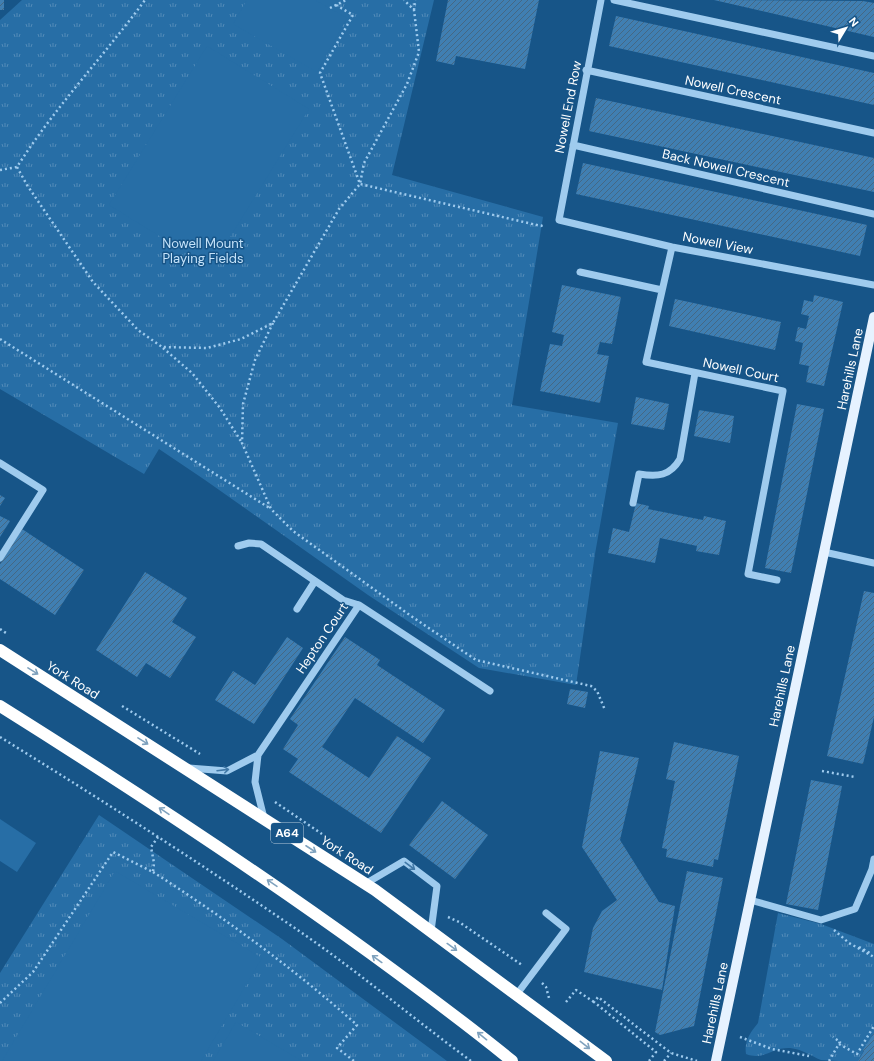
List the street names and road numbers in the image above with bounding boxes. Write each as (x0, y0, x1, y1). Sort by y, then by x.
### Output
street label: Nowell End Row (551, 59, 585, 155)
street label: Nowell Crescent (683, 72, 783, 108)
street label: Back Nowell Crescent (661, 145, 791, 191)
street label: Nowell View (681, 228, 755, 258)
street label: Harehills Lane (833, 327, 867, 411)
street label: Nowell Court (701, 354, 781, 386)
street label: Hepton Court (292, 599, 352, 677)
street label: Harehills Lane (765, 644, 799, 728)
street label: York Road (43, 657, 103, 703)
road number: A64 (271, 823, 303, 843)
street label: York Road (318, 832, 376, 878)
street label: Harehills Lane (698, 961, 732, 1045)

